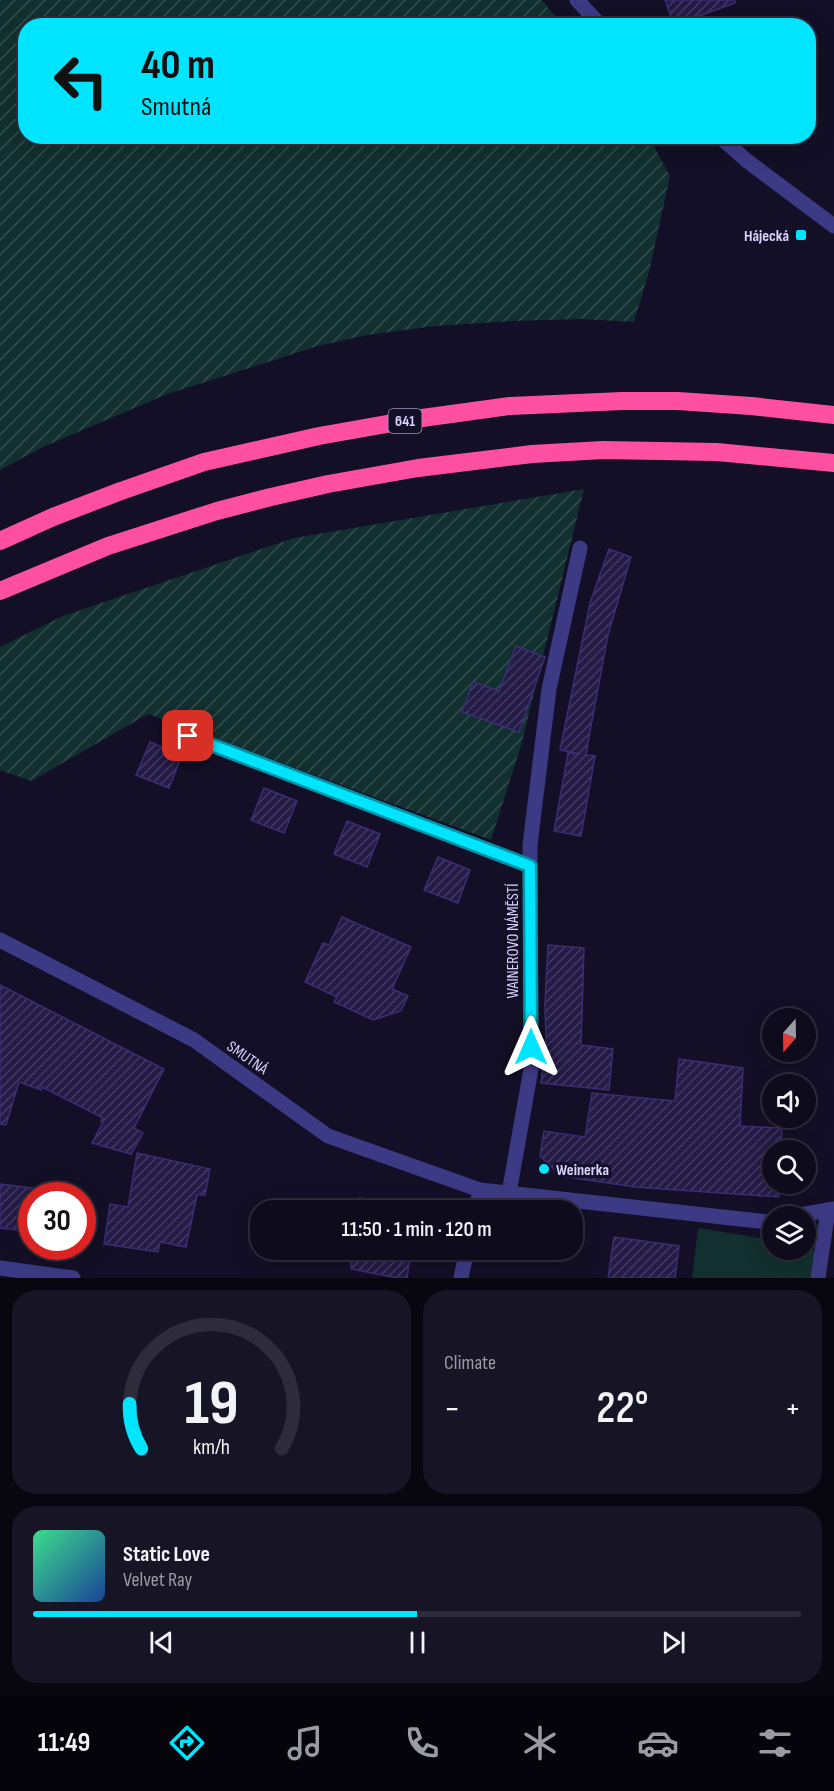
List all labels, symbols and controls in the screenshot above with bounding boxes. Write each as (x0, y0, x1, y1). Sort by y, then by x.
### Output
text: 40 m (141, 40, 215, 91)
icon: left (42, 42, 120, 120)
text: Smutná (141, 91, 211, 123)
place label: Hájecká (744, 227, 789, 246)
marker: Hájecká (794, 228, 808, 242)
road number: 641 (388, 409, 422, 433)
pin (162, 710, 213, 761)
icon: arrive (171, 719, 204, 752)
street label: WAINEROVO NÁMĚSTÍ (504, 883, 523, 999)
north arrow (762, 1008, 816, 1062)
map controls (762, 1008, 816, 1260)
position arrow (499, 1015, 563, 1079)
street label: SMUTNÁ (223, 1037, 271, 1079)
button: sound (762, 1074, 816, 1128)
button: search (762, 1140, 816, 1194)
place label: Weinerka (556, 1161, 609, 1180)
marker: Weinerka (537, 1162, 551, 1176)
speed limit sign: 30 (18, 1182, 96, 1260)
button: layers (762, 1206, 816, 1260)
text: 11:50 · 1 min · 120 m (341, 1216, 492, 1243)
text: Climate (444, 1351, 496, 1375)
text: 19 (184, 1367, 239, 1442)
text: 22° (596, 1381, 649, 1436)
text: − (444, 1389, 460, 1429)
text: + (785, 1389, 801, 1429)
text: km/h (193, 1435, 230, 1460)
text: Static Love (123, 1541, 210, 1568)
text: Velvet Ray (123, 1568, 192, 1592)
icon: previous (145, 1626, 178, 1659)
icon: pause (401, 1626, 434, 1659)
icon: next (657, 1626, 690, 1659)
icon: directions (166, 1722, 208, 1764)
icon: music (284, 1722, 326, 1764)
icon: phone (401, 1722, 443, 1764)
icon: climate (519, 1722, 561, 1764)
icon: car (637, 1722, 679, 1764)
icon: filters (754, 1722, 796, 1764)
text: 11:49 (38, 1727, 90, 1759)

